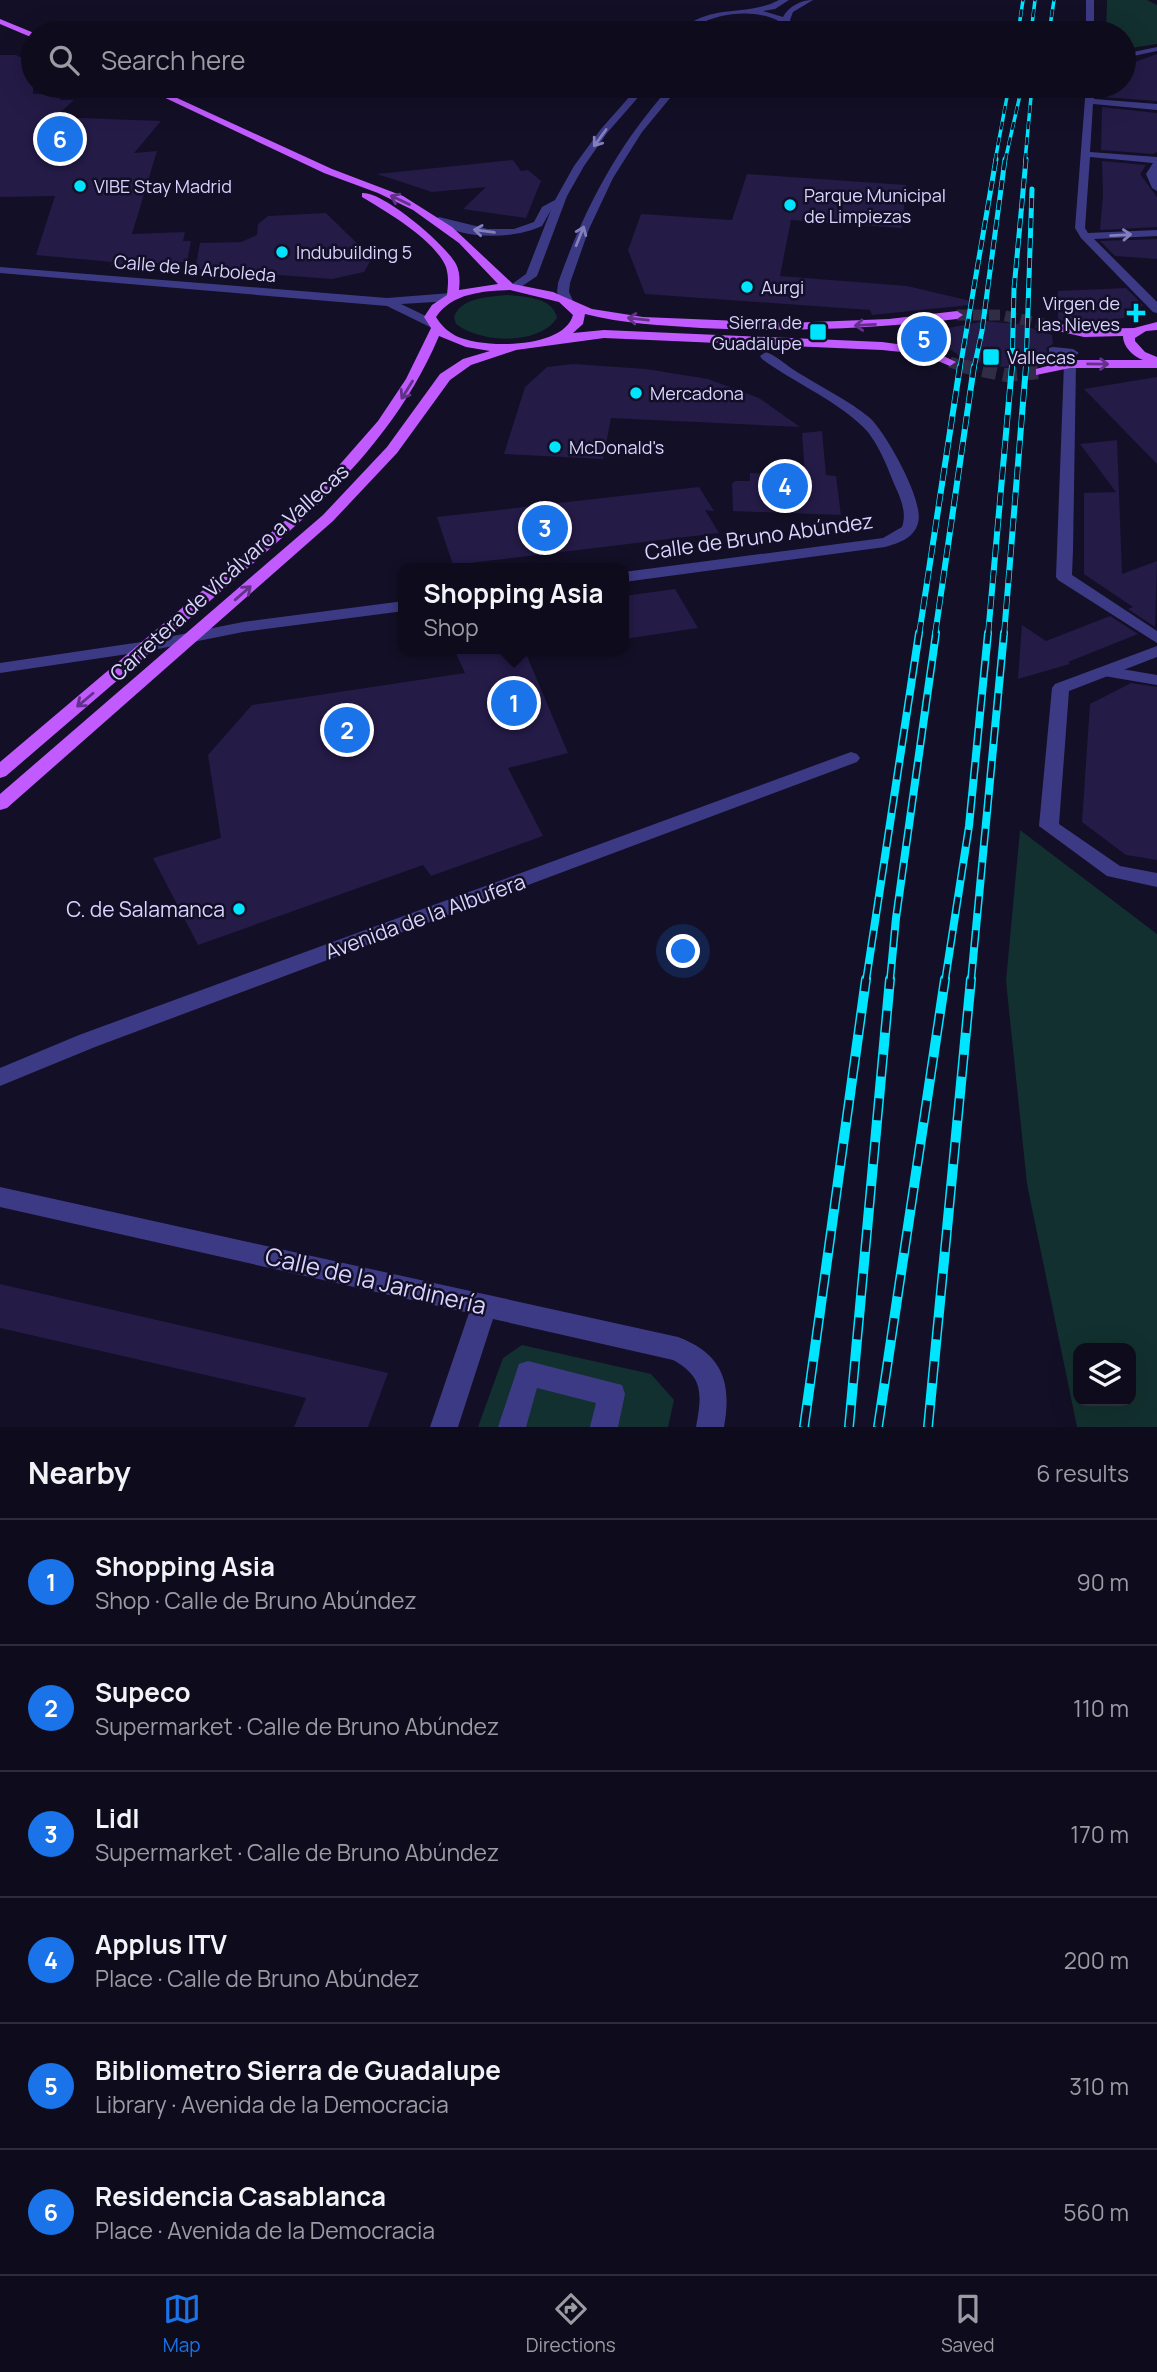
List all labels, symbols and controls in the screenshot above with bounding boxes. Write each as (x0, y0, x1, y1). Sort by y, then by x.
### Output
search box (21, 21, 1136, 98)
icon: search (45, 41, 83, 79)
text: Search here (101, 42, 246, 78)
pin: 6 (37, 113, 83, 165)
one-way arrow (593, 128, 608, 147)
place label: VIBE Stay Madrid (94, 174, 232, 198)
marker: VIBE Stay Madrid (72, 178, 88, 194)
place label: Parque Municipal de Limpiezas (804, 183, 946, 228)
one-way arrow (390, 193, 411, 206)
marker: Parque Municipal de Limpiezas (782, 197, 798, 213)
one-way arrow (473, 224, 496, 237)
one-way arrow (575, 226, 588, 247)
one-way arrow (1109, 228, 1132, 241)
place label: Indubuilding 5 (296, 240, 412, 264)
marker: Indubuilding 5 (274, 244, 290, 260)
street label: Calle de la Arboleda (113, 249, 277, 287)
place label: Aurgi (761, 275, 804, 299)
marker: Aurgi (739, 279, 755, 295)
place label: Virgen de las Nieves (1037, 291, 1120, 336)
marker: Virgen de las Nieves (1126, 303, 1146, 323)
place label: Sierra de Guadalupe (712, 310, 802, 355)
one-way arrow (627, 313, 649, 326)
pin: 5 (901, 313, 947, 365)
one-way arrow (854, 319, 876, 332)
marker: Sierra de Guadalupe (808, 322, 828, 342)
place label: Vallecas (1007, 345, 1075, 369)
marker: Vallecas (981, 347, 1001, 367)
one-way arrow (1087, 357, 1110, 370)
one-way arrow (400, 380, 414, 400)
place label: Mercadona (650, 381, 744, 405)
marker: Mercadona (628, 385, 644, 401)
place label: McDonald's (569, 435, 664, 459)
marker: McDonald's (547, 439, 563, 455)
street label: Carretera de Vicálvaro a Vallecas (103, 457, 355, 687)
pin: 4 (762, 460, 808, 512)
pin: 3 (522, 502, 568, 554)
street label: Calle de Bruno Abúndez (643, 506, 875, 566)
popup (398, 563, 629, 654)
text: Shopping Asia (423, 575, 604, 611)
one-way arrow (234, 585, 252, 601)
text: Shop (423, 611, 479, 643)
pin: 1 (491, 677, 537, 729)
one-way arrow (77, 692, 95, 708)
pin: 2 (324, 704, 370, 756)
street label: Avenida de la Albufera (321, 867, 529, 965)
place label: C. de Salamanca (66, 895, 225, 923)
marker: C. de Salamanca (231, 901, 247, 917)
your location (666, 934, 700, 968)
street label: Calle de la Jardinería (262, 1239, 490, 1321)
map controls (1073, 1343, 1136, 1406)
button: layers (1073, 1343, 1136, 1406)
text: Nearby (28, 1452, 131, 1493)
text: 6 results (1036, 1457, 1129, 1489)
text: Shopping Asia (95, 1548, 275, 1584)
text: 1 (46, 1566, 56, 1598)
text: 90 m (1077, 1566, 1129, 1598)
text: Shop · Calle de Bruno Abúndez (95, 1584, 417, 1616)
text: Supeco (95, 1674, 191, 1710)
text: 2 (44, 1692, 58, 1724)
text: 110 m (1073, 1692, 1129, 1724)
text: Supermarket · Calle de Bruno Abúndez (95, 1710, 499, 1742)
text: Lidl (95, 1800, 140, 1836)
text: 3 (44, 1818, 58, 1850)
text: 170 m (1070, 1818, 1129, 1850)
text: Supermarket · Calle de Bruno Abúndez (95, 1836, 499, 1868)
text: Applus ITV (95, 1926, 227, 1962)
text: 4 (44, 1944, 58, 1976)
text: 200 m (1064, 1944, 1129, 1976)
text: Place · Calle de Bruno Abúndez (95, 1962, 420, 1994)
text: Bibliometro Sierra de Guadalupe (95, 2052, 501, 2088)
text: 5 (44, 2070, 58, 2102)
text: 310 m (1069, 2070, 1129, 2102)
text: Library · Avenida de la Democracia (95, 2088, 449, 2120)
text: Residencia Casablanca (95, 2178, 386, 2214)
text: 6 (44, 2196, 58, 2228)
text: 560 m (1063, 2196, 1129, 2228)
text: Place · Avenida de la Democracia (95, 2214, 435, 2246)
tab: Map (163, 2290, 201, 2358)
tab: Directions (526, 2290, 616, 2358)
tab: Saved (941, 2290, 994, 2358)

